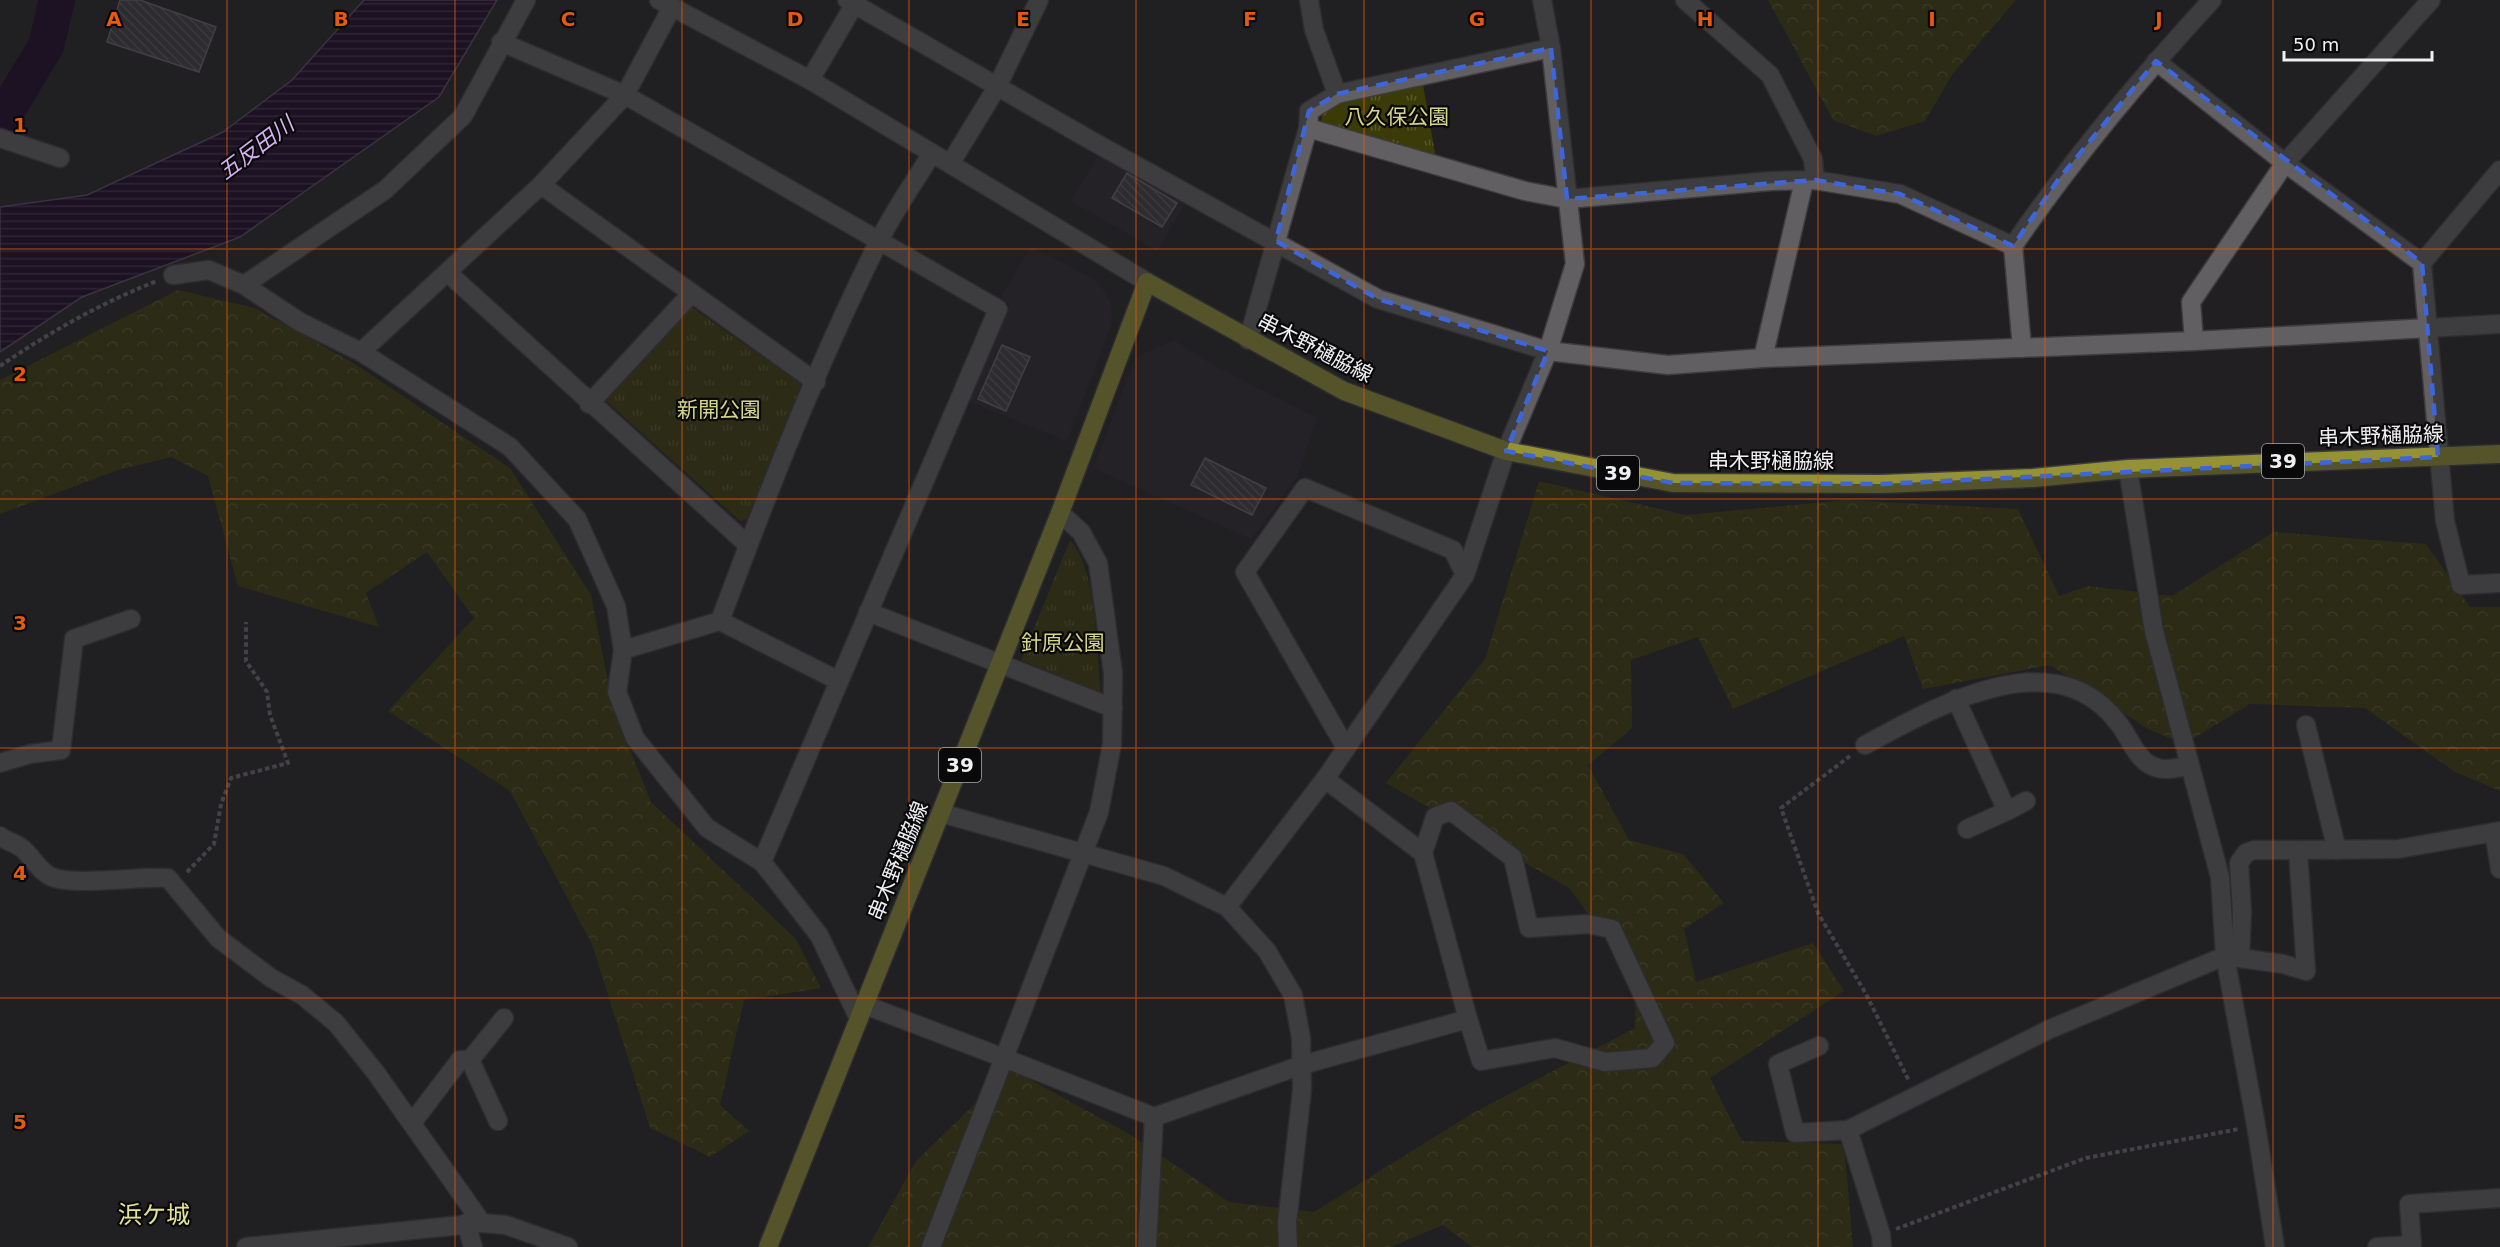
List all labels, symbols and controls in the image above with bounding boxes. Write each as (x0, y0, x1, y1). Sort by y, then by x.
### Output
text: A (106, 7, 122, 31)
text: B (333, 7, 349, 31)
text: C (561, 7, 575, 31)
text: D (787, 7, 803, 31)
text: E (1016, 7, 1030, 31)
text: F (1243, 7, 1257, 31)
text: G (1469, 7, 1485, 31)
text: H (1697, 7, 1713, 31)
text: I (1928, 7, 1936, 31)
text: J (2153, 7, 2163, 31)
scale bar (2284, 24, 2432, 62)
text: 50 m (2293, 34, 2339, 55)
park label: 八久保公園 (1345, 105, 1450, 129)
water label: 五反田川 (213, 110, 300, 184)
text: 1 (13, 113, 27, 137)
street label: 串木野樋脇線 (1253, 309, 1377, 387)
text: 2 (13, 362, 27, 386)
park label: 新開公園 (677, 398, 761, 422)
street label: 串木野樋脇線 (2318, 422, 2444, 450)
road number: 39 (2262, 444, 2304, 478)
street label: 串木野樋脇線 (1708, 449, 1834, 473)
road number: 39 (1597, 456, 1639, 490)
text: 3 (13, 611, 27, 635)
park label: 針原公園 (1021, 631, 1105, 655)
road number: 39 (939, 748, 981, 782)
street label: 串木野樋脇線 (863, 798, 933, 924)
text: 4 (13, 861, 27, 885)
text: 5 (13, 1110, 27, 1134)
district label: 浜ケ城 (118, 1201, 190, 1229)

